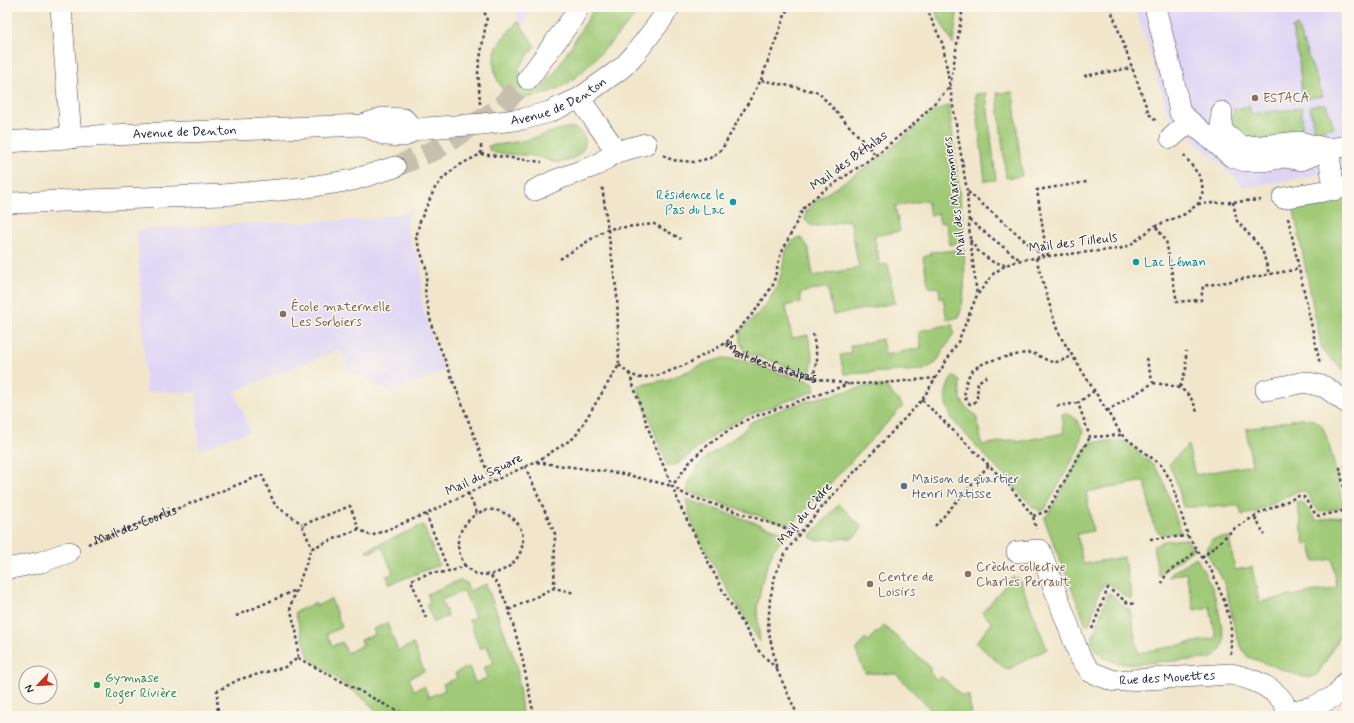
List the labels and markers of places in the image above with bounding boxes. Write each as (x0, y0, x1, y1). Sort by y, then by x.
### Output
place label: ESTACA (1263, 90, 1309, 107)
marker: ESTACA (1250, 93, 1260, 103)
place label: Résidence le Pas du Lac (656, 187, 725, 219)
marker: Résidence le Pas du Lac (728, 197, 738, 207)
place label: Lac Léman (1144, 254, 1206, 271)
marker: Lac Léman (1131, 257, 1141, 267)
place label: École maternelle Les Sorbiers (291, 298, 391, 331)
marker: École maternelle Les Sorbiers (278, 309, 288, 319)
place label: Maison de quartier Henri Matisse (912, 471, 1020, 503)
marker: Maison de quartier Henri Matisse (899, 481, 909, 491)
place label: Crèche collective Charles Perrault (976, 559, 1070, 591)
place label: Centre de Loisirs (878, 569, 935, 601)
marker: Crèche collective Charles Perrault (963, 569, 973, 579)
marker: Centre de Loisirs (865, 579, 875, 589)
place label: Gymnase Roger Rivière (105, 670, 177, 704)
marker: Gymnase Roger Rivière (92, 680, 102, 690)

